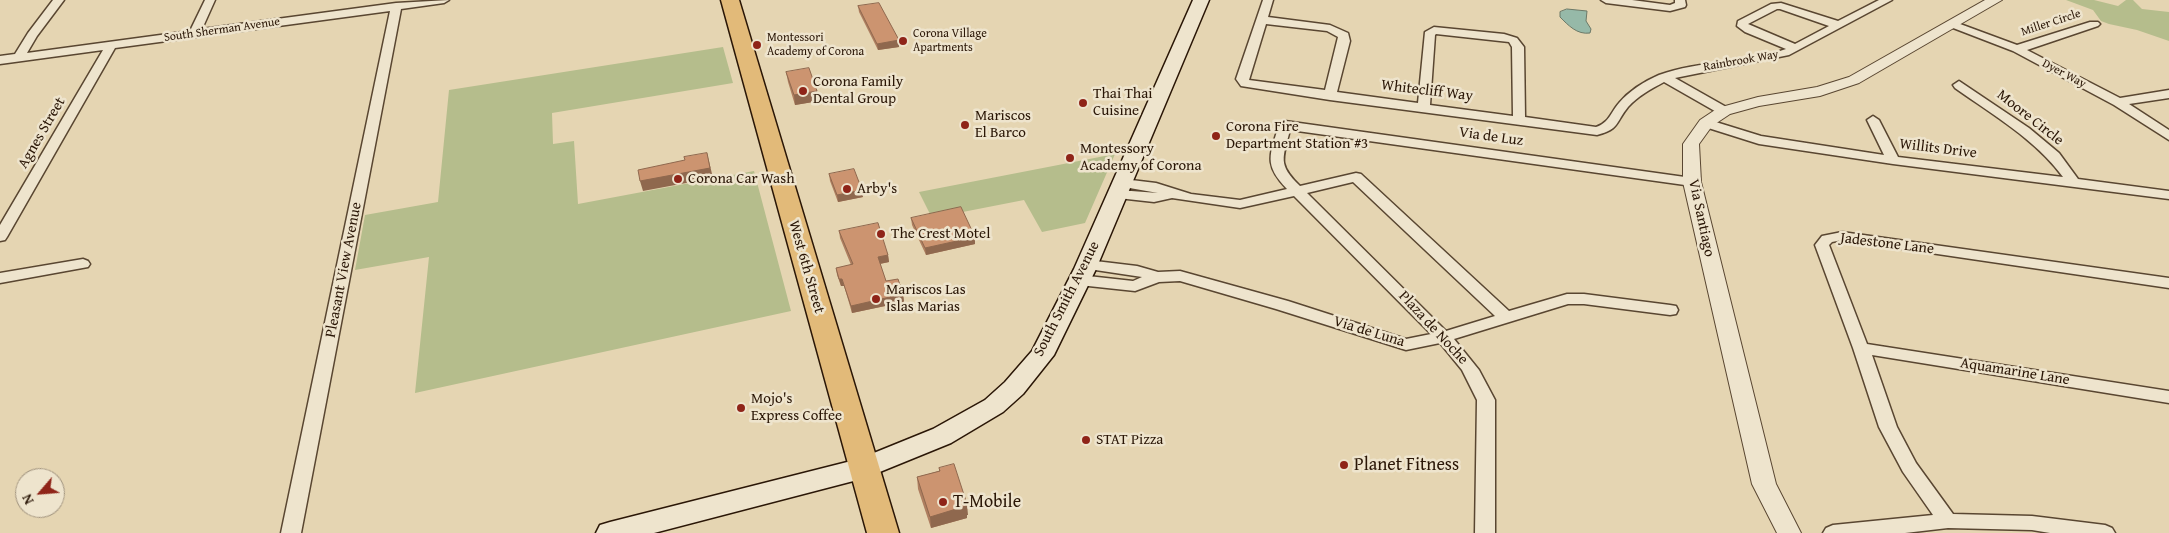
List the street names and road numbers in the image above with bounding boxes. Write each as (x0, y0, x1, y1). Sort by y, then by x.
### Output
street label: Miller Circle (2019, 7, 2083, 39)
street label: South Sherman Avenue (163, 15, 281, 45)
street label: Rainbrook Way (1702, 47, 1780, 75)
street label: Dyer Way (2040, 56, 2088, 92)
street label: Whitecliff Way (1380, 76, 1474, 106)
street label: Moore Circle (1993, 86, 2067, 150)
street label: Agnes Street (14, 94, 70, 172)
street label: Via de Luz (1458, 124, 1524, 150)
street label: Willits Drive (1898, 135, 1978, 163)
street label: Via Santiago (1684, 178, 1718, 258)
street label: Pleasant View Avenue (322, 201, 366, 339)
street label: West 6th Street (784, 218, 828, 316)
street label: Jadestone Lane (1839, 229, 1935, 259)
street label: South Smith Avenue (1030, 238, 1104, 360)
street label: Plaza de Noche (1394, 287, 1472, 369)
street label: Via de Luna (1331, 313, 1407, 351)
street label: Aquamarine Lane (1959, 354, 2071, 390)

